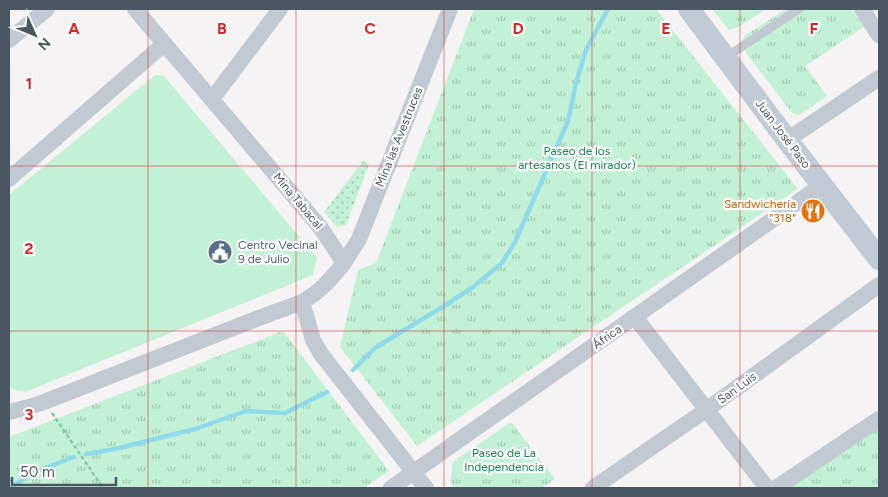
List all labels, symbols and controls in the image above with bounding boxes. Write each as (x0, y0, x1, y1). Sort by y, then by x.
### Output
north arrow (10, 10, 60, 60)
text: A (68, 19, 80, 38)
text: B (217, 19, 227, 38)
text: C (364, 19, 376, 38)
text: D (512, 19, 524, 38)
text: E (661, 19, 671, 38)
text: F (810, 19, 819, 38)
text: N (34, 34, 54, 53)
text: 1 (26, 74, 32, 93)
street label: Mina las Avestruces (373, 85, 426, 189)
street label: Juan José Paso (753, 97, 813, 171)
park label: Paseo de los artesanos (El mirador) (518, 144, 636, 172)
street label: Mina Tabacal (270, 170, 326, 232)
place label: Sandwichería "318" (724, 197, 796, 225)
restaurant icon: Sandwichería "318" (800, 198, 826, 224)
place label: Centro Vecinal 9 de Julio (238, 238, 318, 266)
text: 2 (24, 239, 34, 258)
public building icon: Centro Vecinal 9 de Julio (207, 239, 233, 265)
street label: África (590, 322, 624, 352)
street label: San Luis (715, 369, 759, 407)
text: 3 (25, 405, 34, 424)
park label: Paseo de La Independencia (464, 446, 544, 474)
scale bar (12, 454, 116, 486)
text: 50 m (20, 463, 55, 481)

